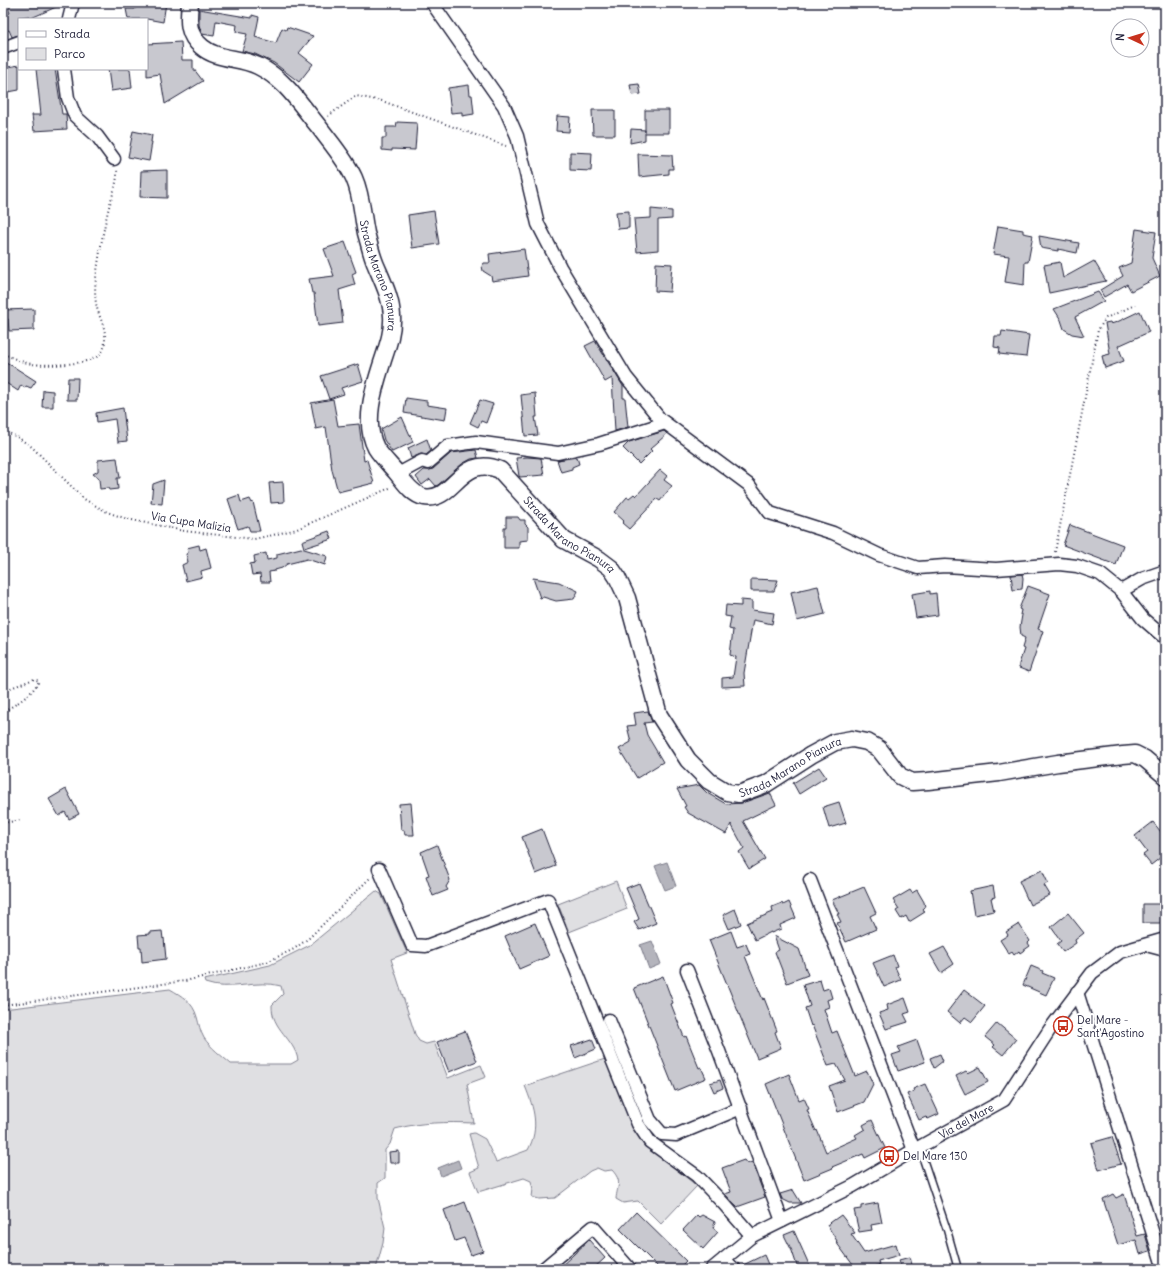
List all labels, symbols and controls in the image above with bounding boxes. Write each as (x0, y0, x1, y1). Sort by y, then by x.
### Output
legend (18, 18, 148, 70)
north arrow (1110, 18, 1150, 58)
text: Strada (54, 26, 90, 41)
text: N (1113, 33, 1127, 42)
text: Parco (54, 46, 86, 61)
street label: Strada Marano Pianura (357, 219, 399, 332)
street label: Strada Marano Pianura (521, 493, 619, 575)
street label: Via Cupa Malizia (150, 509, 232, 535)
street label: Strada Marano Pianura (737, 734, 842, 800)
place label: Del Mare - Sant'Agostino (1077, 1013, 1144, 1040)
bus stop icon: Del Mare - Sant'Agostino (1052, 1015, 1074, 1037)
street label: Via del Mare (936, 1100, 996, 1142)
bus stop icon: Del Mare 130 (878, 1145, 900, 1167)
place label: Del Mare 130 (903, 1149, 968, 1163)

